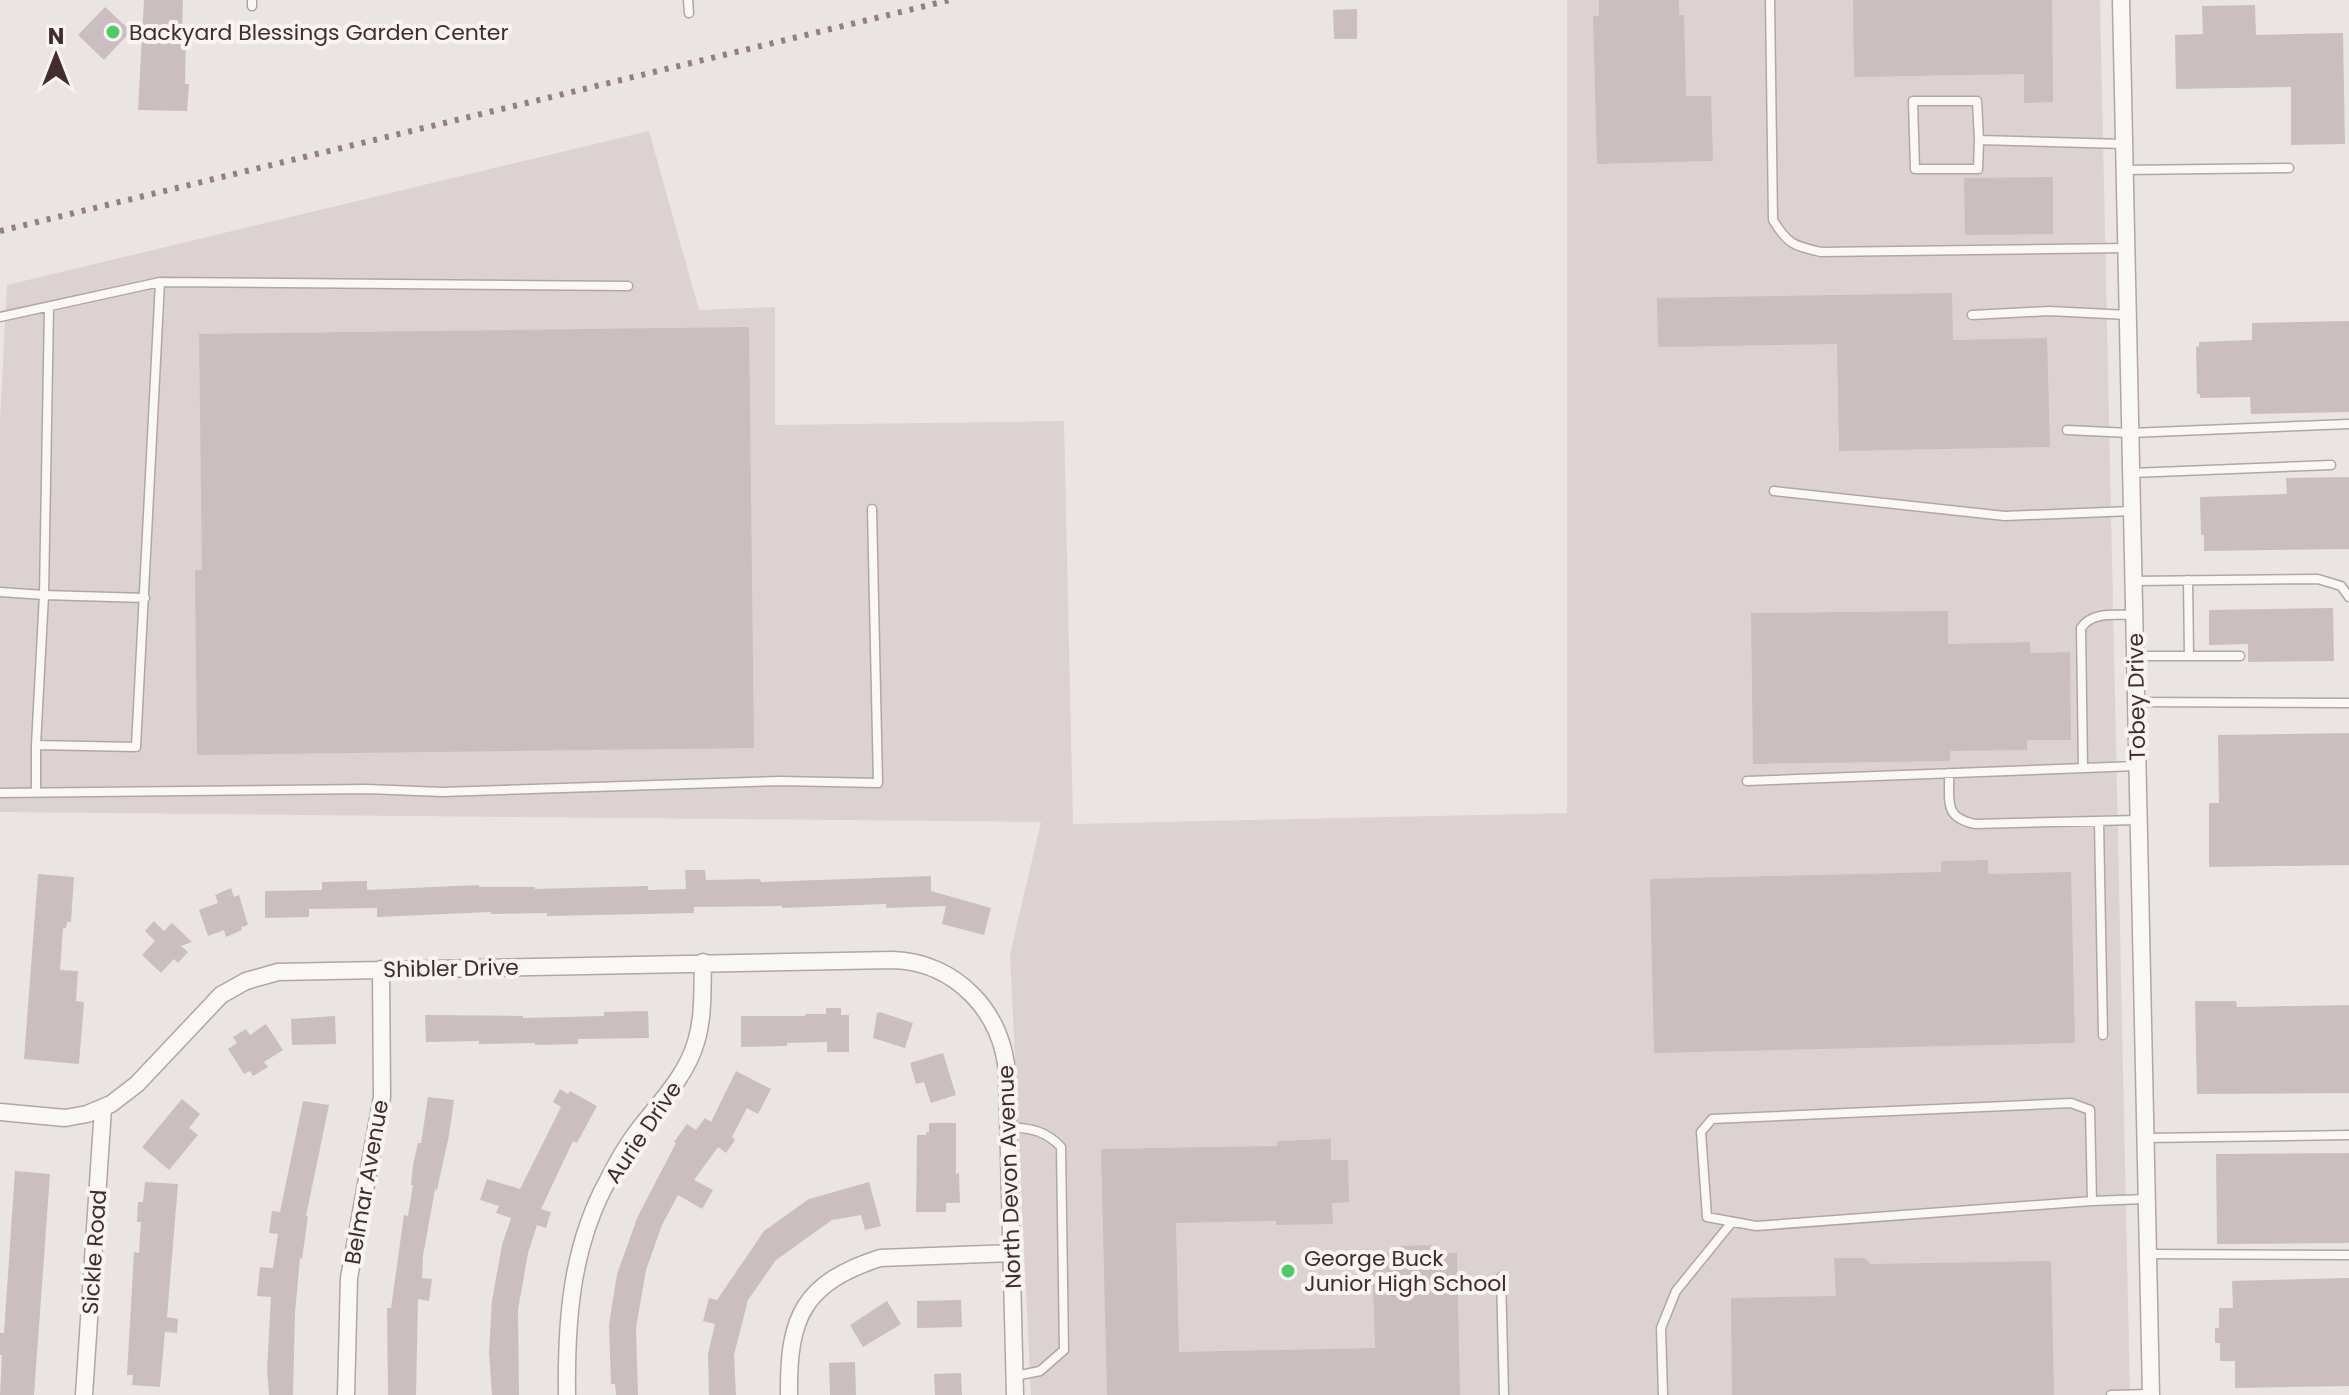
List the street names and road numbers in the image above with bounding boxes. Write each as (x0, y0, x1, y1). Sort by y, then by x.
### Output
street label: Tobey Drive (2120, 633, 2153, 761)
street label: Shibler Drive (383, 952, 519, 985)
street label: North Devon Avenue (990, 1065, 1029, 1289)
street label: Aurie Drive (598, 1075, 689, 1190)
street label: Belmar Avenue (337, 1097, 396, 1267)
street label: Sickle Road (75, 1189, 114, 1316)

